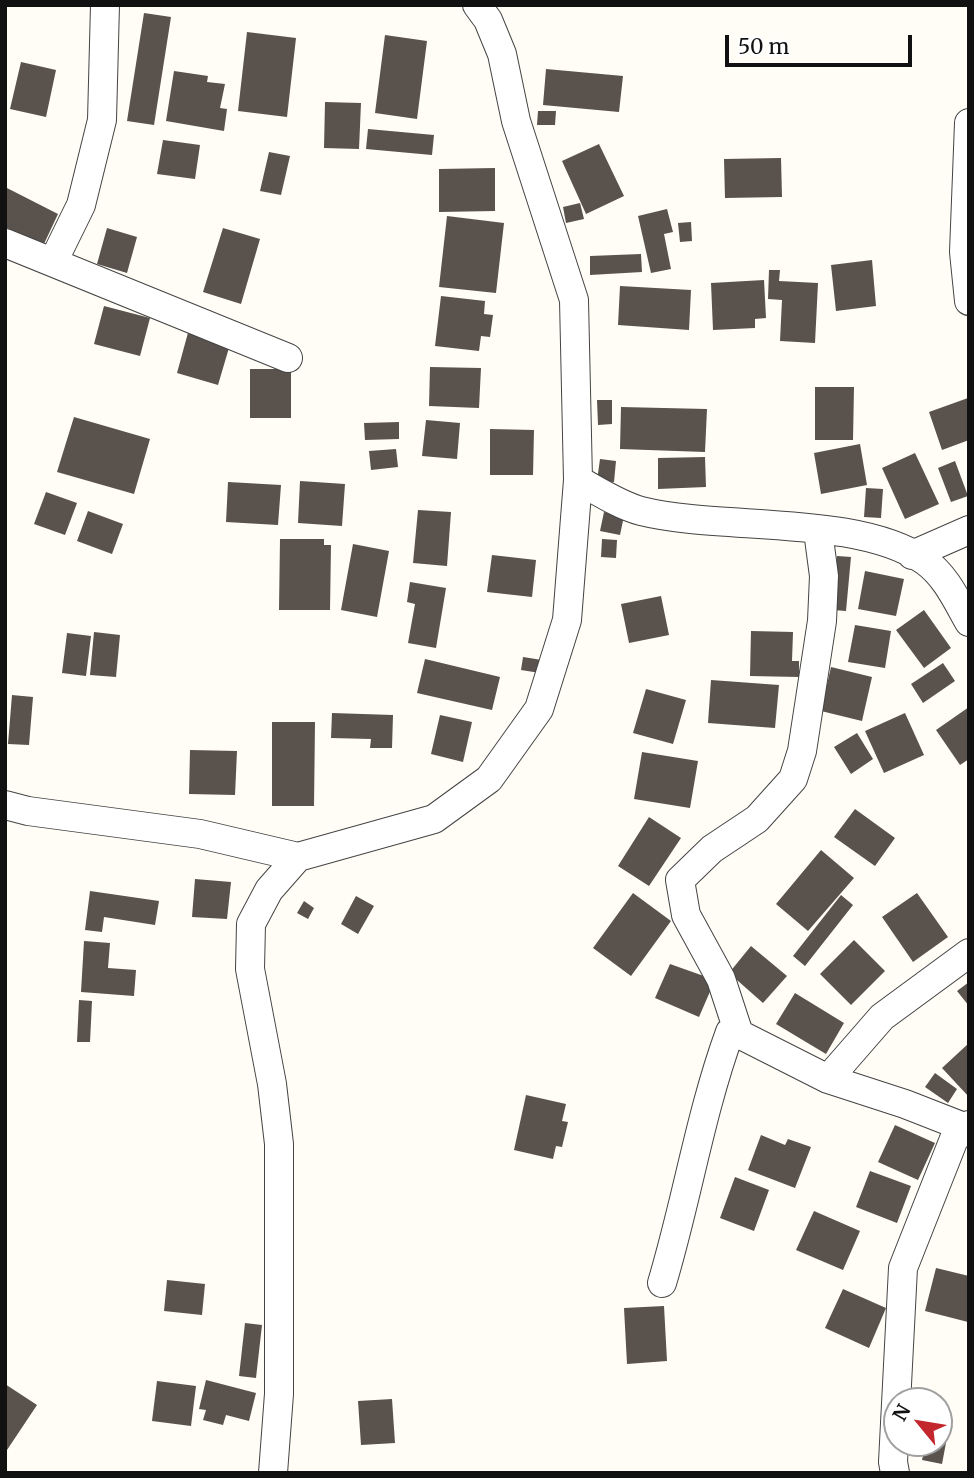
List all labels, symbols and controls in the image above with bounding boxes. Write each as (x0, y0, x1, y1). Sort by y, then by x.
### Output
scale bar (729, 21, 916, 65)
text: 50 m (738, 33, 789, 60)
north arrow (883, 1387, 953, 1457)
text: N (887, 1400, 916, 1425)

